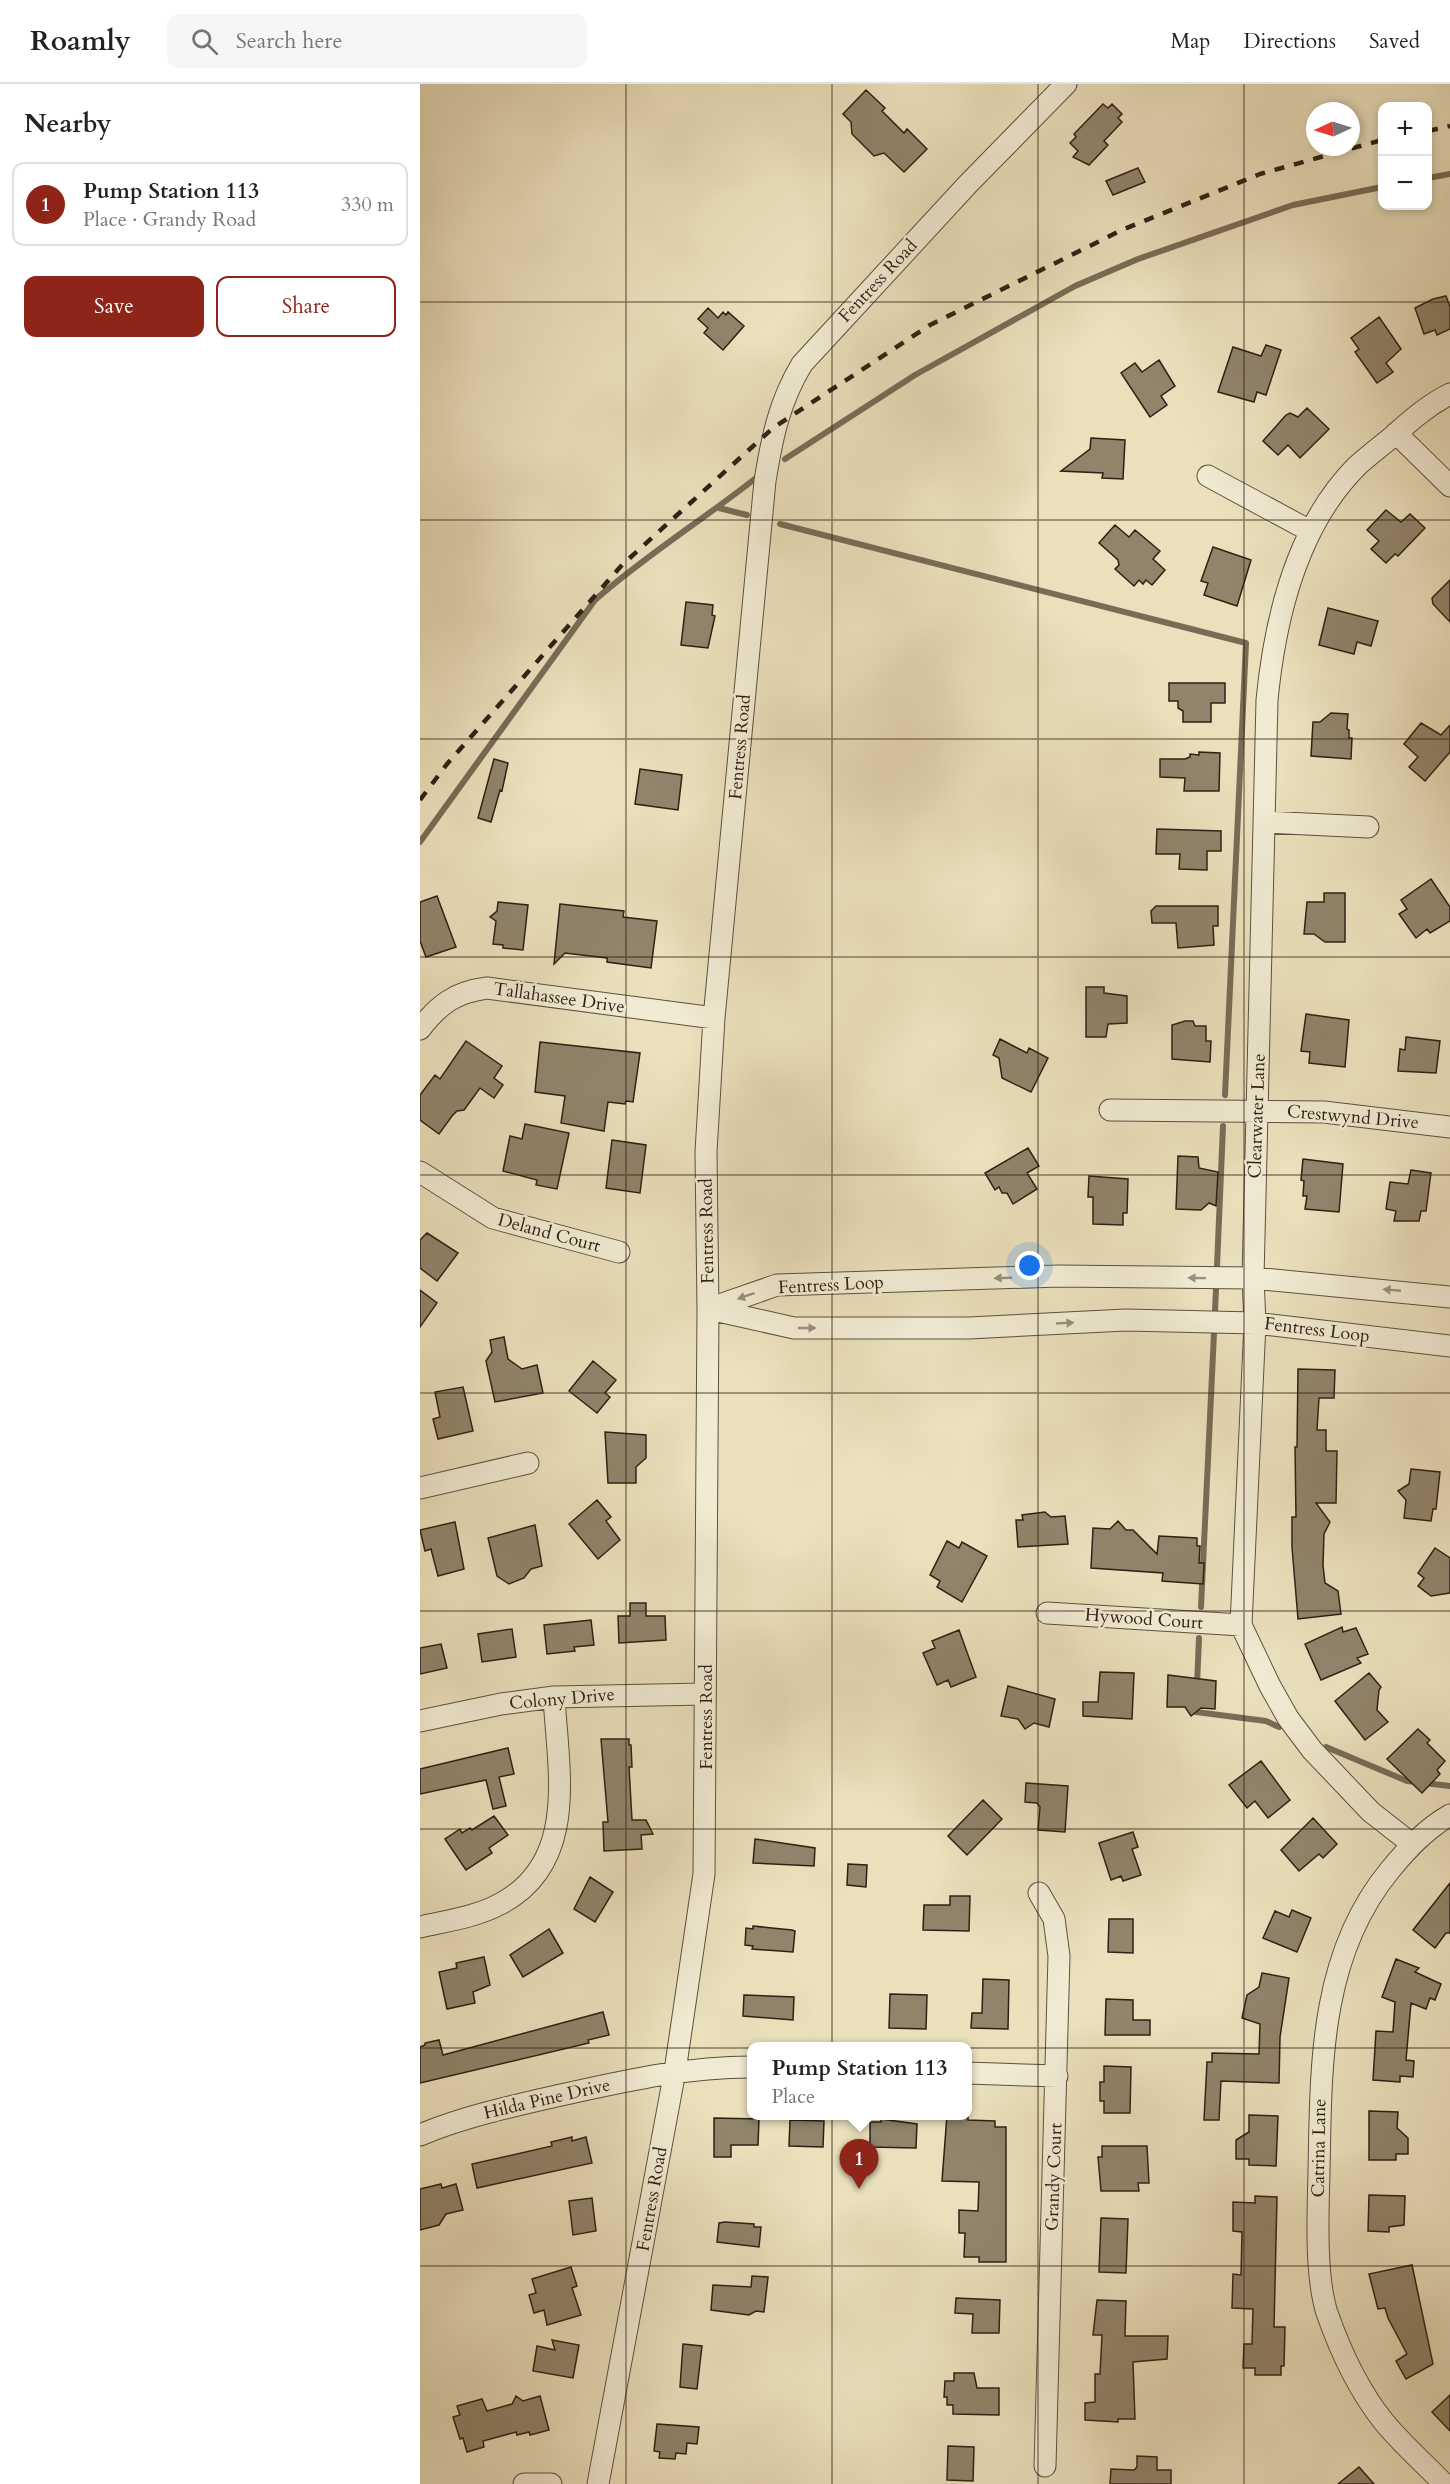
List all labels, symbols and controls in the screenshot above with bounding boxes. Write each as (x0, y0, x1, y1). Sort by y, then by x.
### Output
search box (167, 14, 587, 68)
text: Roamly (30, 22, 131, 60)
icon: search (188, 25, 221, 58)
text: Search here (236, 26, 342, 56)
text: Map (1170, 27, 1210, 56)
text: Directions (1243, 27, 1336, 56)
text: Saved (1369, 27, 1420, 56)
north arrow (1306, 102, 1360, 156)
map controls (1378, 102, 1432, 210)
button: + (1378, 102, 1432, 156)
text: Nearby (24, 106, 112, 141)
button: − (1378, 156, 1432, 210)
text: Pump Station 113 (83, 176, 259, 206)
text: 1 (40, 191, 51, 218)
text: 330 m (341, 191, 394, 218)
text: Place · Grandy Road (83, 206, 256, 233)
street label: Fentress Road (833, 234, 923, 328)
button: Save (24, 276, 204, 337)
button: Share (216, 276, 396, 337)
street label: Fentress Road (723, 693, 757, 801)
street label: Tallahassee Drive (492, 976, 626, 1020)
street label: Clearwater Lane (1242, 1053, 1272, 1179)
street label: Crestwynd Drive (1286, 1099, 1420, 1135)
street label: Fentress Road (694, 1178, 720, 1284)
street label: Deland Court (495, 1207, 603, 1259)
your location (1015, 1251, 1044, 1280)
street label: Fentress Loop (777, 1270, 885, 1300)
one-way arrow (993, 1273, 1012, 1283)
one-way arrow (1188, 1273, 1207, 1282)
one-way arrow (1382, 1285, 1401, 1295)
one-way arrow (737, 1291, 755, 1301)
street label: Fentress Loop (1263, 1311, 1371, 1349)
one-way arrow (1055, 1318, 1074, 1328)
one-way arrow (797, 1324, 816, 1333)
street label: Hywood Court (1084, 1602, 1204, 1636)
street label: Fentress Road (694, 1664, 719, 1770)
street label: Colony Drive (508, 1682, 616, 1716)
popup (747, 2042, 972, 2120)
text: Pump Station 113 (771, 2053, 948, 2083)
street label: Hilda Pine Drive (481, 2072, 613, 2126)
text: Place (771, 2083, 815, 2110)
street label: Catrina Lane (1306, 2098, 1332, 2198)
street label: Grandy Court (1040, 2122, 1068, 2232)
pin: 1 (840, 2140, 878, 2189)
street label: Fentress Road (631, 2144, 674, 2253)

